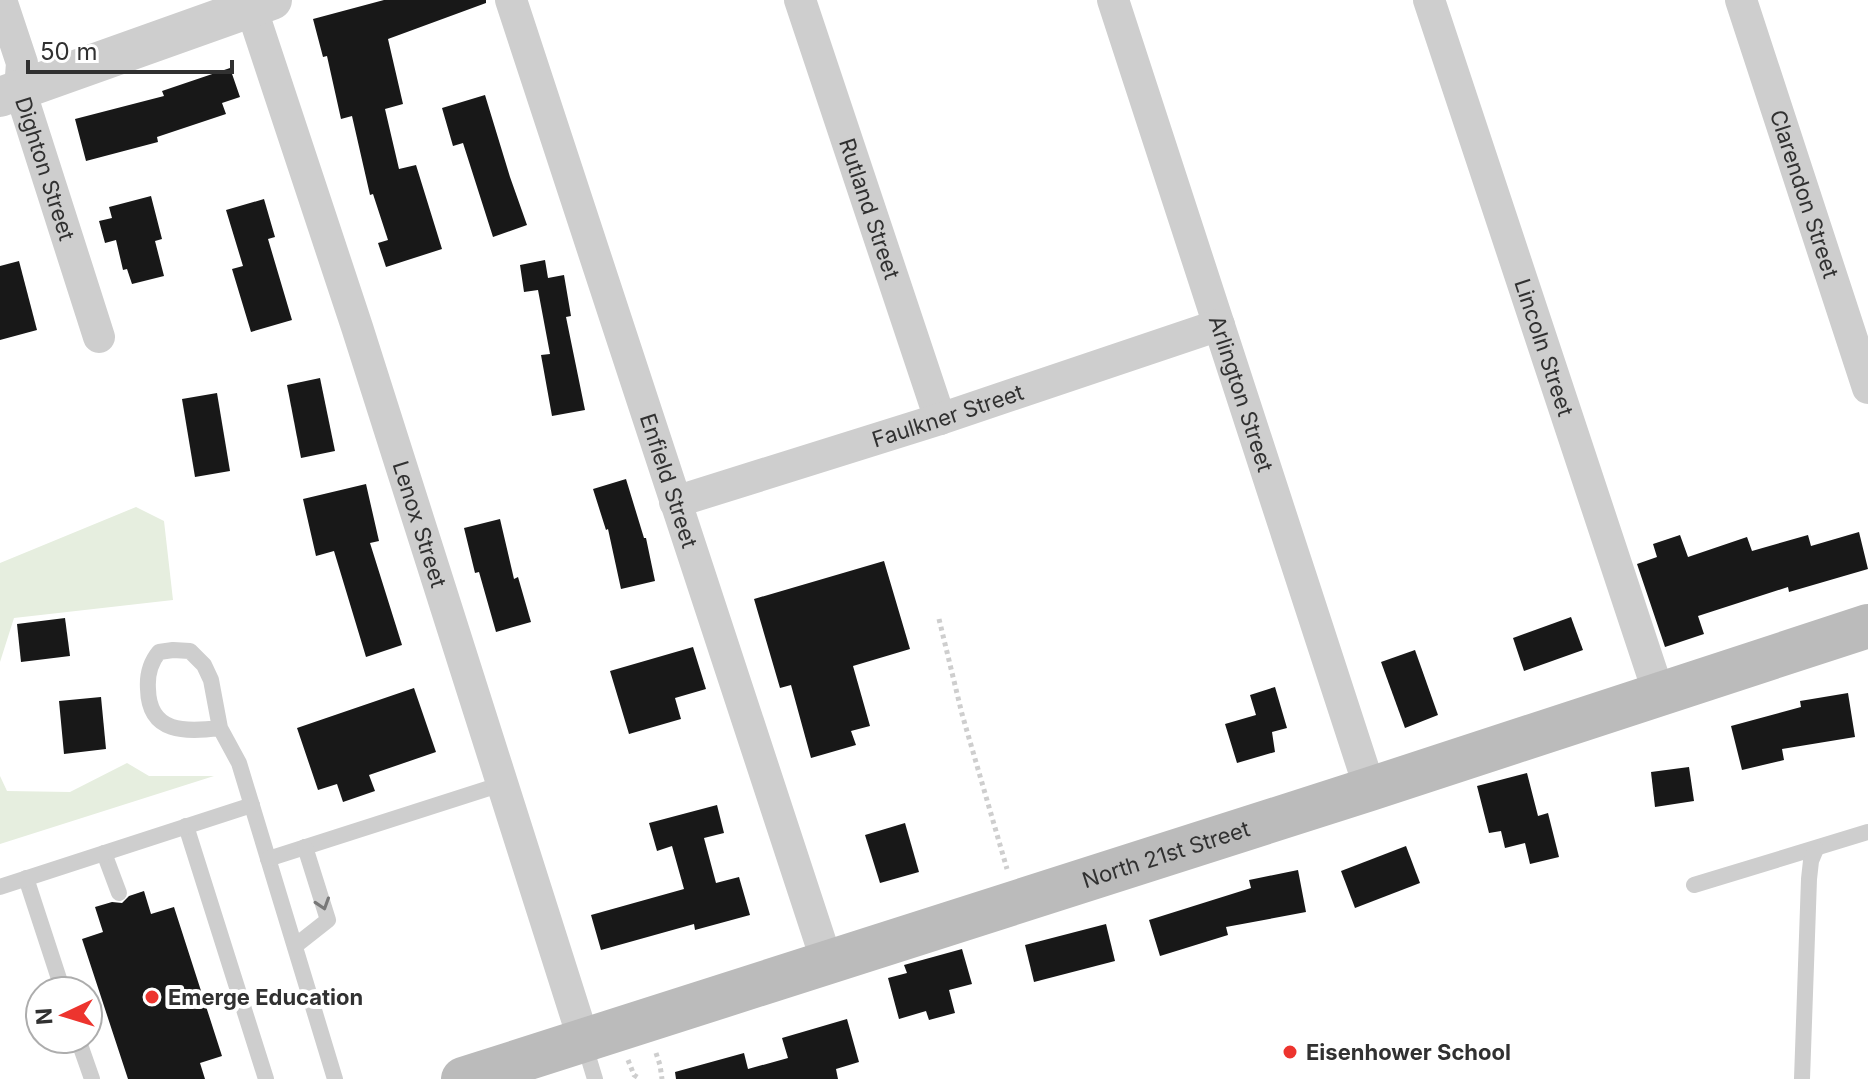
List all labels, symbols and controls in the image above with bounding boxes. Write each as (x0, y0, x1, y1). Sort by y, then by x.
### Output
scale bar (28, 24, 232, 74)
text: 50 m (40, 37, 98, 66)
street label: Dighton Street (10, 94, 80, 244)
street label: Clarendon Street (1765, 106, 1844, 281)
street label: Rutland Street (834, 135, 905, 282)
street label: Lincoln Street (1509, 275, 1579, 419)
street label: Arlington Street (1204, 312, 1279, 475)
street label: Faulkner Street (869, 379, 1027, 452)
street label: Enfield Street (635, 410, 703, 551)
street label: Lenox Street (387, 458, 452, 591)
street label: North 21st Street (1079, 815, 1253, 893)
one-way arrow (314, 896, 330, 910)
north arrow (24, 975, 104, 1055)
place label: Emerge Education (168, 984, 363, 1010)
marker: Emerge Education (143, 988, 161, 1006)
text: N (30, 1007, 58, 1026)
place label: Eisenhower School (1306, 1039, 1511, 1065)
marker: Eisenhower School (1281, 1043, 1299, 1061)

